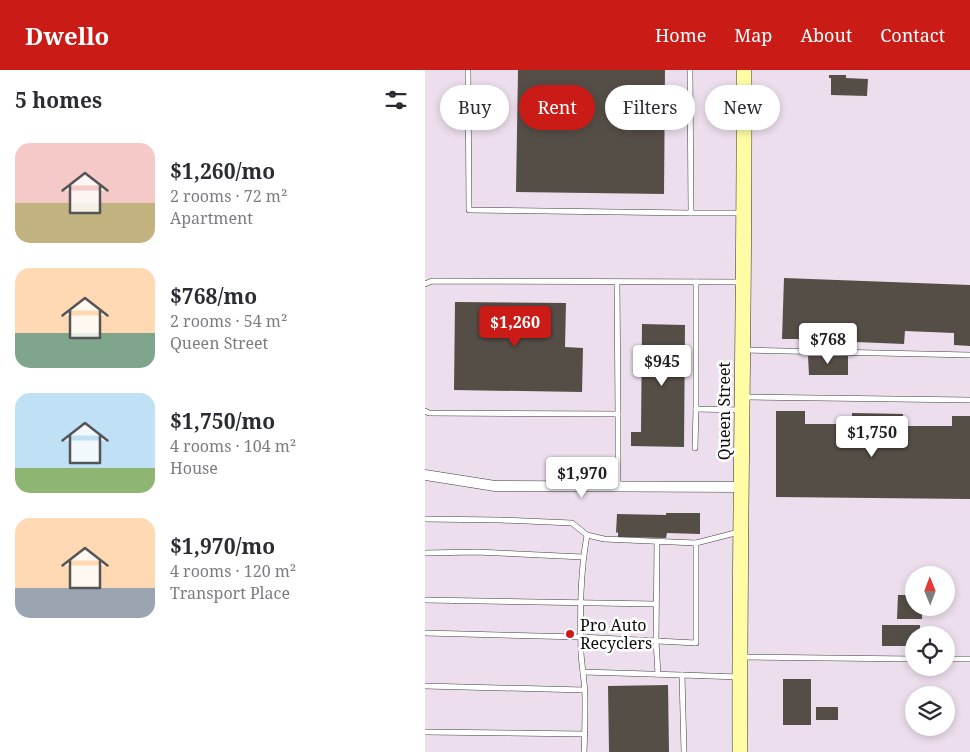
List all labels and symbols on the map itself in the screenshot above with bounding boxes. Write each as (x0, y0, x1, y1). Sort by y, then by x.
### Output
pin: $1,260 (474, 306, 556, 348)
pin: $768 (798, 322, 858, 365)
pin: $945 (632, 344, 692, 387)
street label: Queen Street (713, 362, 735, 460)
pin: $1,750 (831, 416, 913, 458)
pin: $1,970 (541, 456, 623, 499)
north arrow (905, 566, 955, 616)
place label: Pro Auto Recyclers (580, 614, 652, 654)
marker: Pro Auto Recyclers (564, 628, 576, 640)

